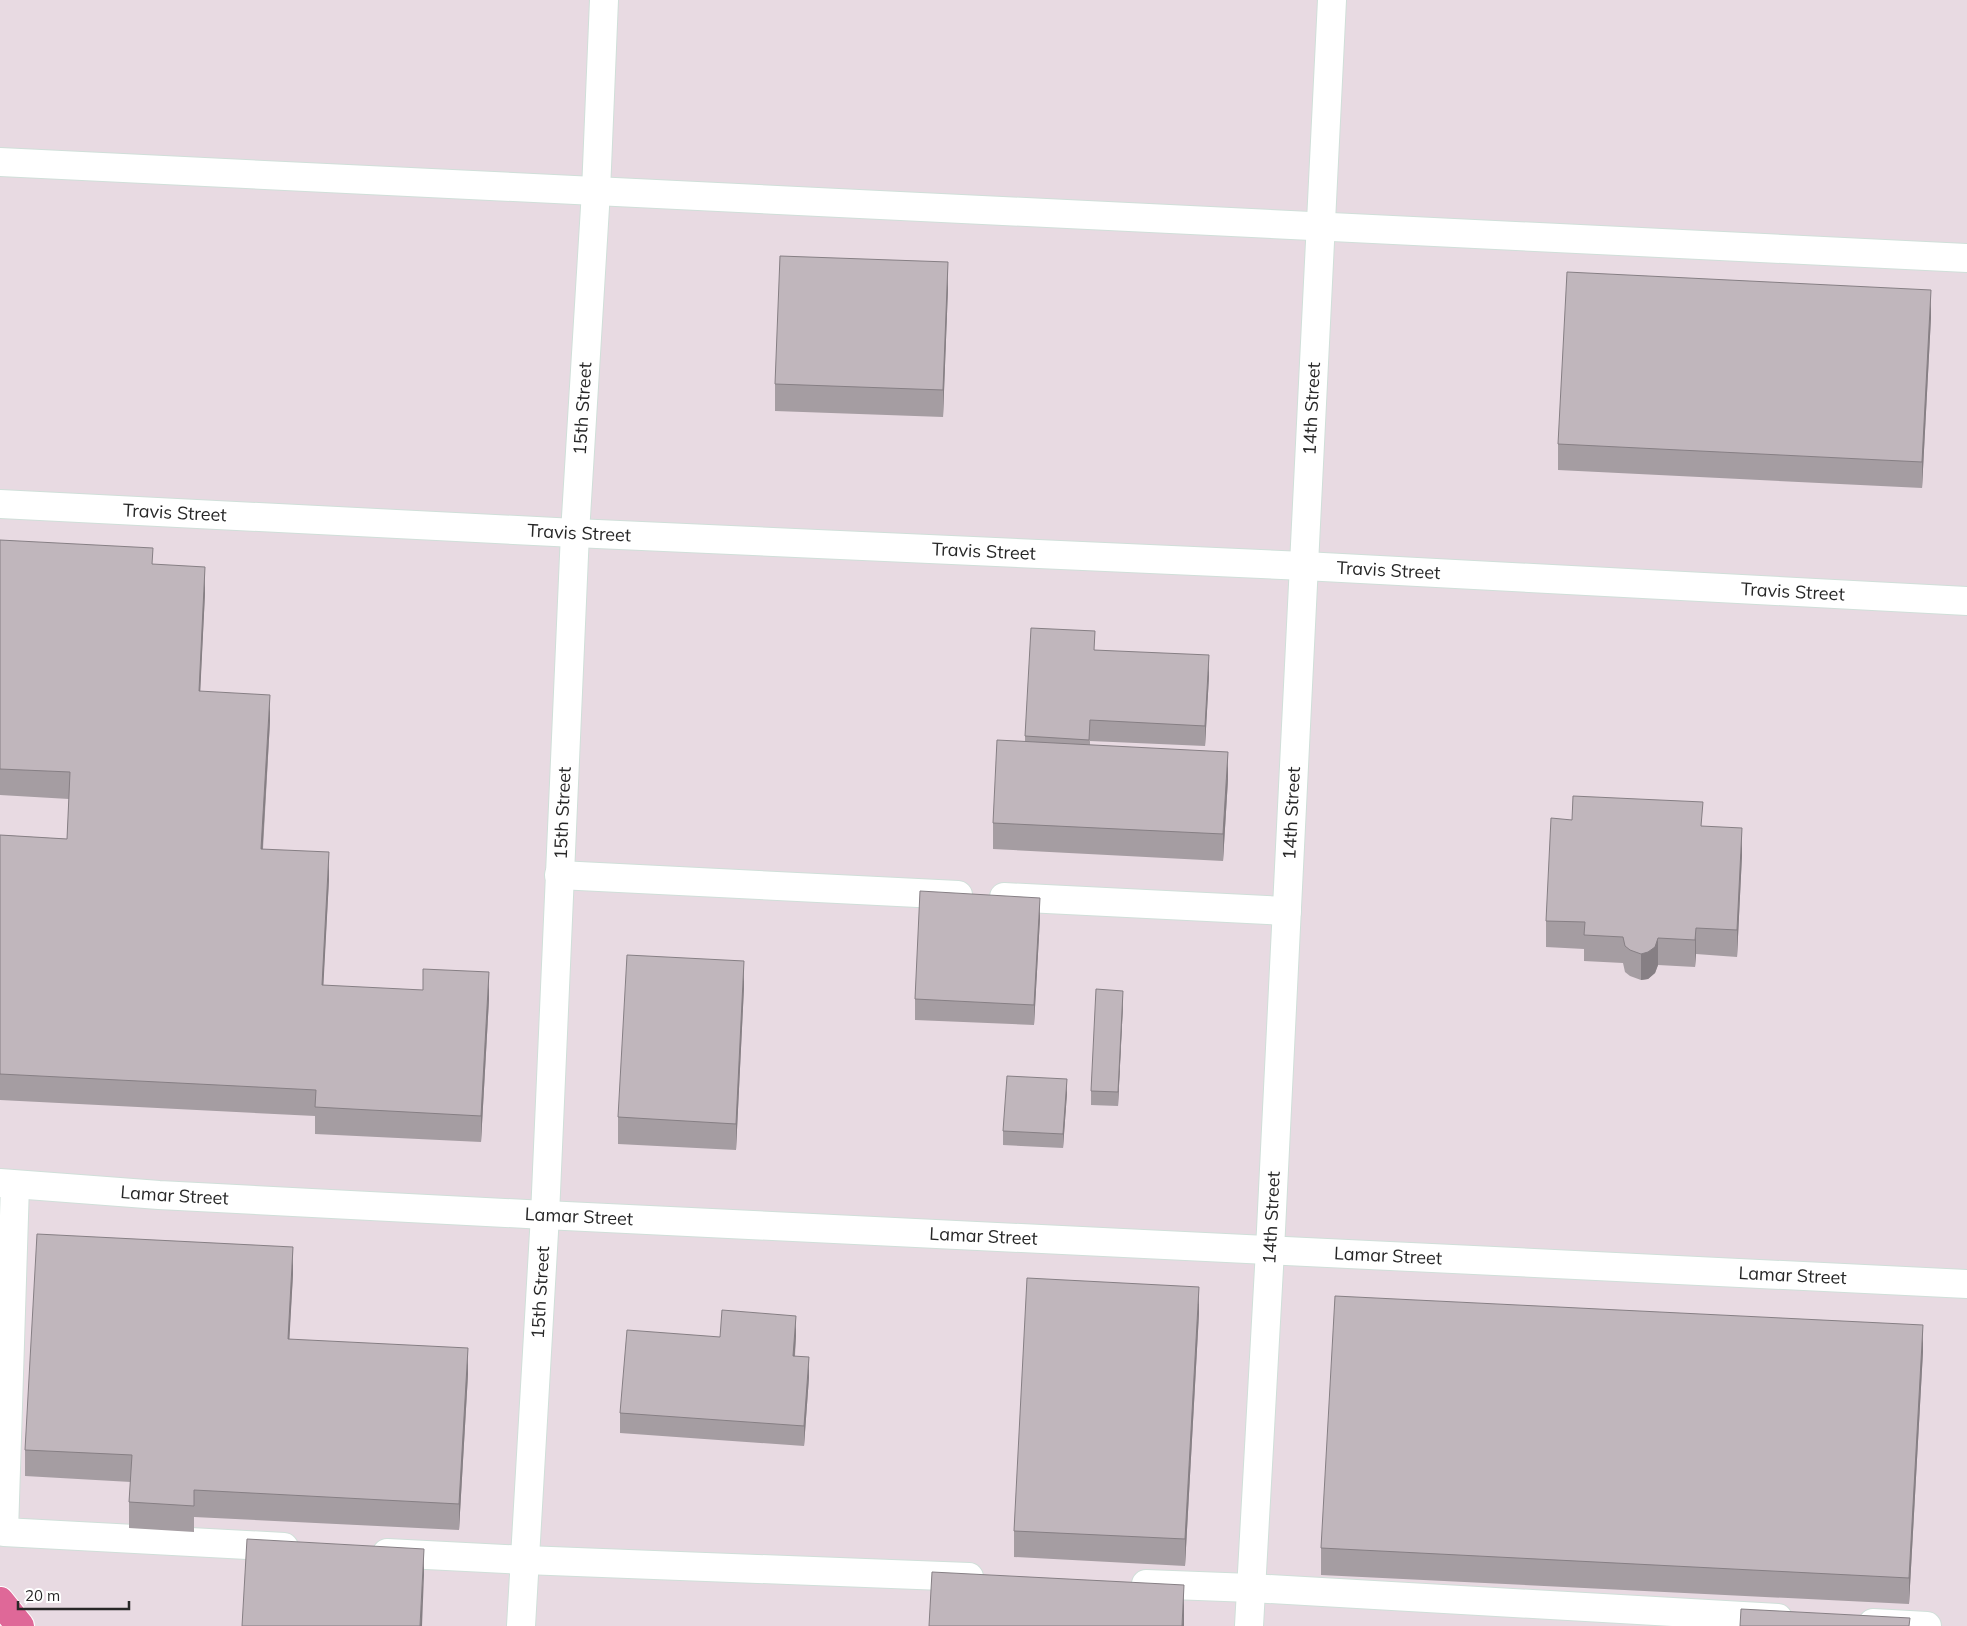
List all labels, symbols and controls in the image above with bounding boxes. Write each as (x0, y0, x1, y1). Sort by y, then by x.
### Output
street label: 15th Street (568, 361, 596, 456)
street label: 14th Street (1297, 362, 1325, 456)
street label: Travis Street (122, 498, 227, 526)
street label: Travis Street (527, 519, 632, 547)
street label: Travis Street (931, 537, 1036, 565)
street label: Travis Street (1336, 556, 1441, 584)
street label: Travis Street (1740, 577, 1845, 606)
street label: 15th Street (549, 766, 576, 860)
street label: 14th Street (1277, 766, 1305, 860)
street label: 14th Street (1257, 1171, 1285, 1265)
street label: Lamar Street (120, 1180, 229, 1210)
street label: Lamar Street (524, 1202, 634, 1230)
street label: Lamar Street (929, 1222, 1038, 1250)
street label: Lamar Street (1333, 1241, 1443, 1270)
street label: 15th Street (526, 1245, 554, 1340)
street label: Lamar Street (1738, 1261, 1847, 1289)
scale bar (18, 1578, 129, 1610)
text: 20 m (25, 1586, 60, 1605)

